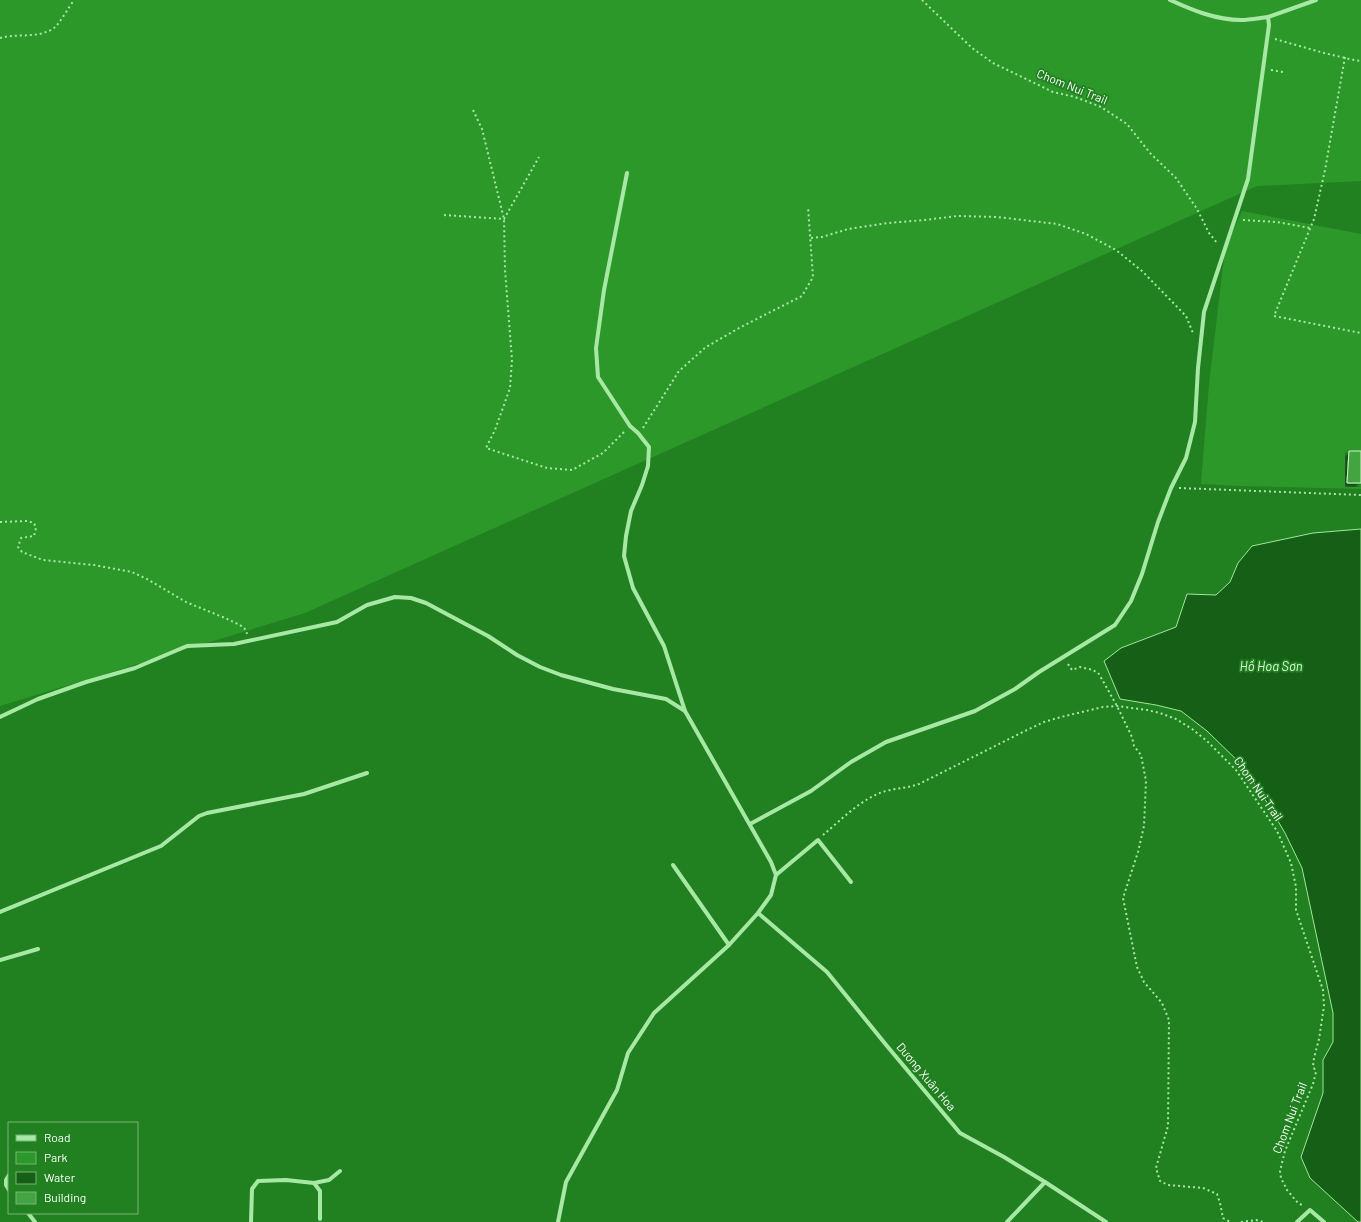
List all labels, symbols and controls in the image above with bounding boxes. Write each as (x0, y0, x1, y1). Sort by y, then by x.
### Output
street label: Chom Nui Trail (1035, 66, 1110, 107)
water label: Hồ Hoa Sơn (1240, 658, 1303, 674)
street label: Chom Nui Trail (1232, 754, 1286, 823)
street label: Dương Xuân Hoa (894, 1040, 959, 1113)
street label: Chom Nui Trail (1269, 1080, 1309, 1155)
legend (8, 1122, 138, 1214)
text: Road (44, 1130, 71, 1144)
text: Park (44, 1150, 68, 1164)
text: Water (44, 1170, 76, 1184)
text: Building (44, 1190, 86, 1204)

